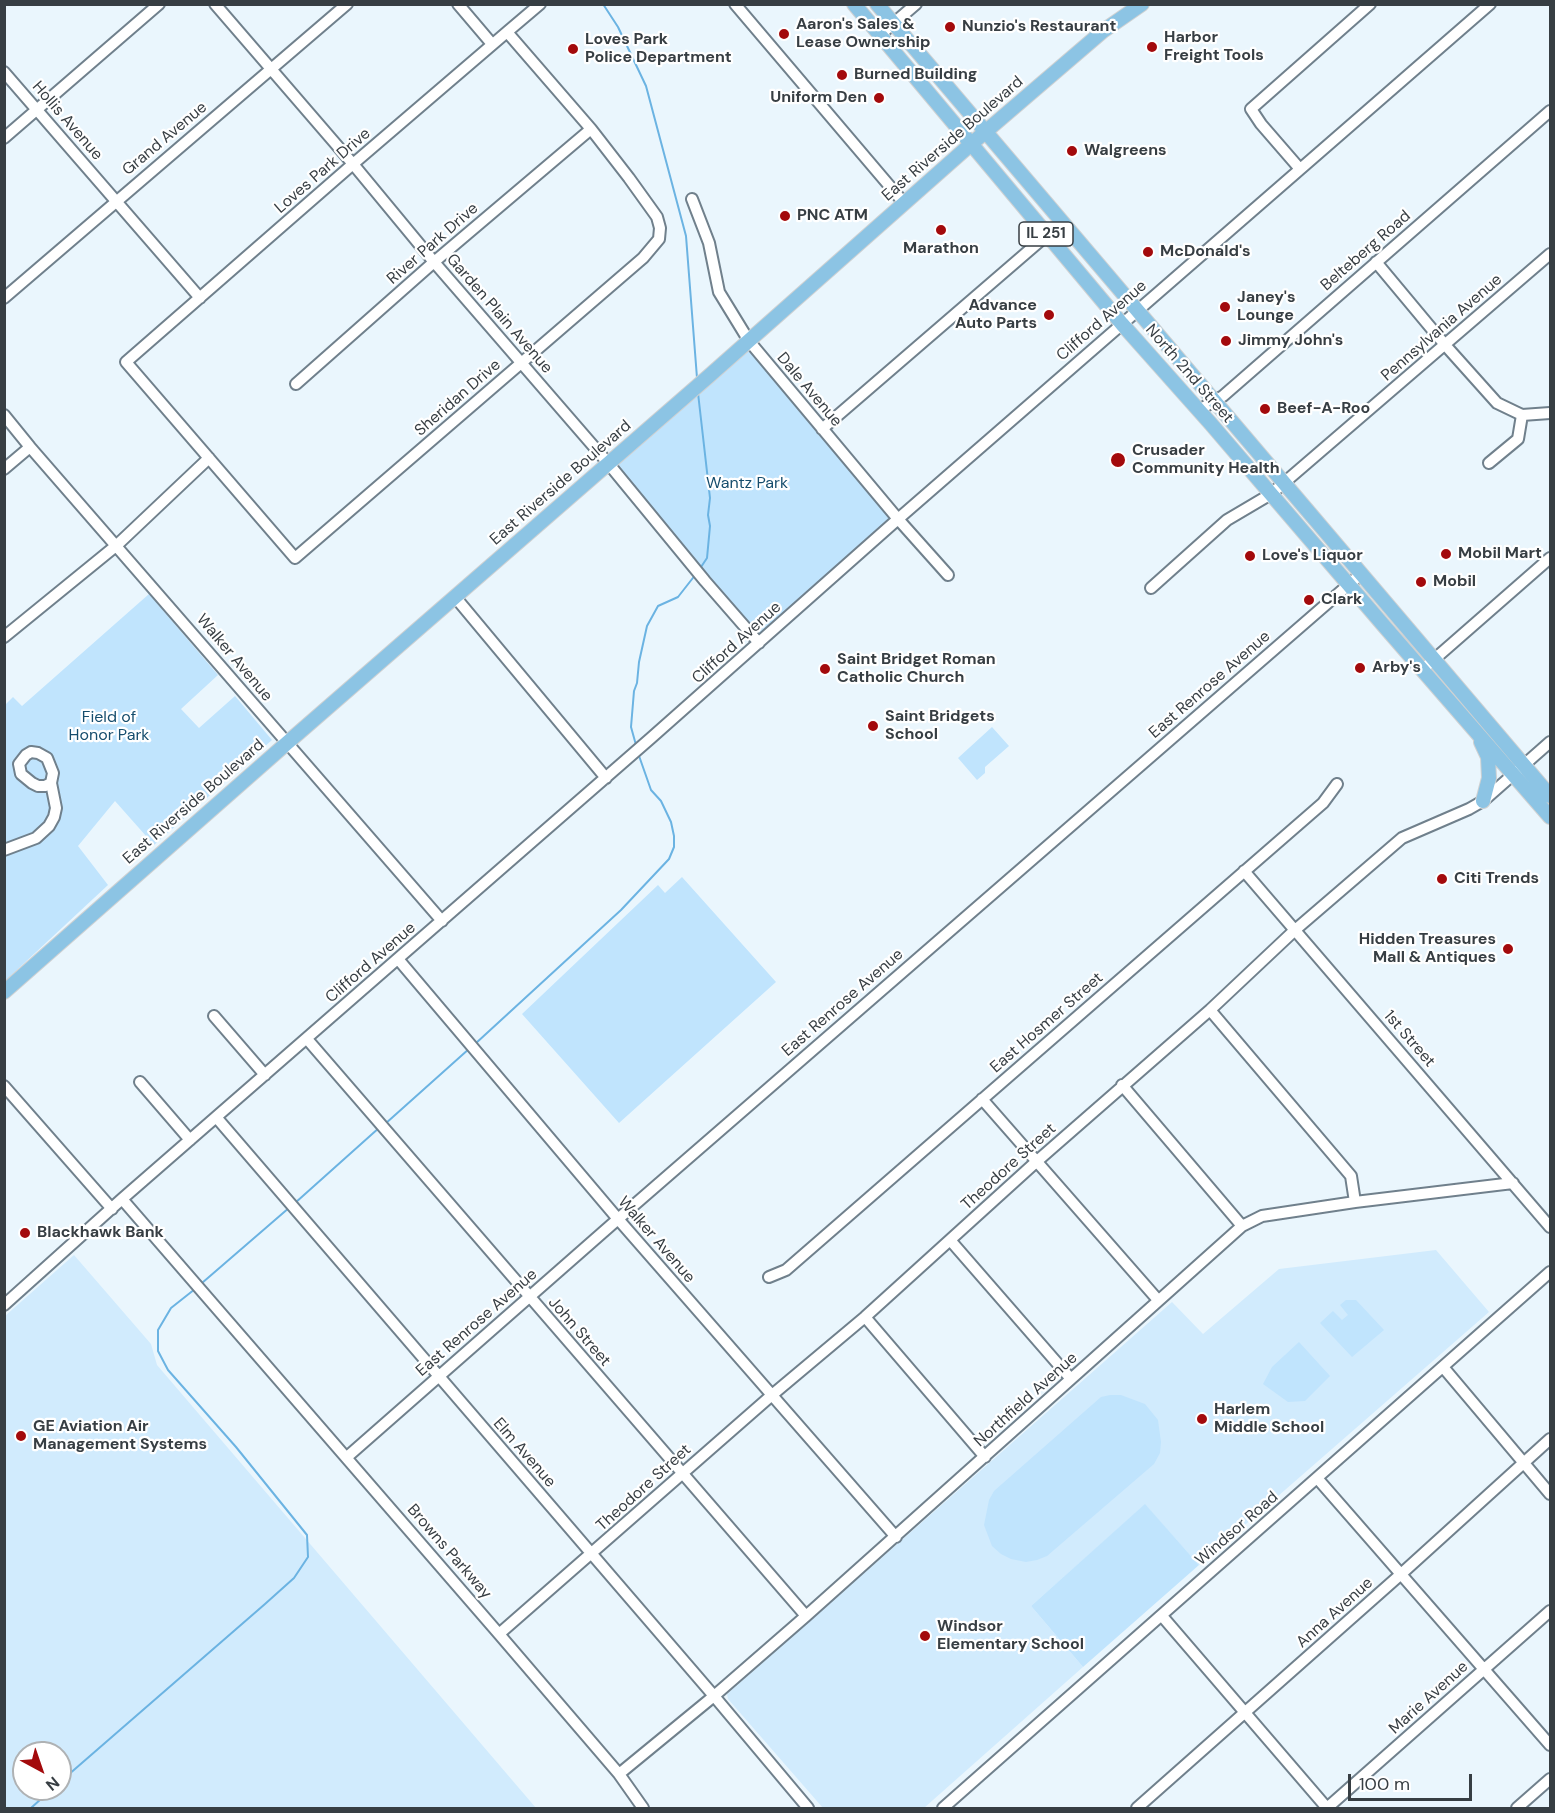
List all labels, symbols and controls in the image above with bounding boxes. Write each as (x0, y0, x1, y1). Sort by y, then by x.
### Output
place label: Aaron's Sales & Lease Ownership (796, 15, 930, 53)
place label: Nunzio's Restaurant (962, 17, 1116, 37)
marker: Nunzio's Restaurant (943, 20, 957, 34)
marker: Aaron's Sales & Lease Ownership (777, 27, 791, 41)
place label: Harbor Freight Tools (1164, 28, 1264, 66)
place label: Loves Park Police Department (585, 30, 732, 68)
marker: Harbor Freight Tools (1145, 40, 1159, 54)
marker: Loves Park Police Department (566, 42, 580, 56)
place label: Burned Building (854, 65, 977, 85)
marker: Burned Building (835, 68, 849, 82)
street label: East Riverside Boulevard (879, 73, 1027, 205)
street label: Hollis Avenue (28, 78, 106, 164)
place label: Uniform Den (770, 88, 867, 108)
marker: Uniform Den (872, 91, 886, 105)
street label: Grand Avenue (119, 98, 211, 180)
street label: Loves Park Drive (271, 124, 375, 218)
place label: Walgreens (1084, 141, 1167, 161)
marker: Walgreens (1065, 144, 1079, 158)
street label: River Park Drive (384, 199, 482, 289)
place label: PNC ATM (797, 206, 868, 226)
street label: Belteberg Road (1317, 207, 1415, 295)
marker: PNC ATM (778, 209, 792, 223)
road number: IL 251 (1019, 222, 1073, 246)
marker: Marathon (934, 223, 948, 237)
place label: Marathon (903, 239, 979, 259)
place label: McDonald's (1160, 242, 1251, 262)
marker: McDonald's (1141, 245, 1155, 259)
street label: Garden Plain Avenue (442, 250, 556, 378)
street label: Pennsylvania Avenue (1378, 270, 1506, 386)
street label: Clifford Avenue (1053, 277, 1151, 365)
place label: Janey's Lounge (1237, 288, 1295, 326)
place label: Advance Auto Parts (955, 296, 1037, 334)
marker: Janey's Lounge (1218, 300, 1232, 314)
marker: Advance Auto Parts (1042, 308, 1056, 322)
street label: North 2nd Street (1141, 321, 1237, 427)
place label: Jimmy John's (1238, 331, 1343, 351)
marker: Jimmy John's (1219, 334, 1233, 348)
street label: Dale Avenue (772, 349, 846, 431)
street label: Sheridan Drive (411, 356, 505, 440)
place label: Beef-A-Roo (1277, 399, 1370, 419)
marker: Beef-A-Roo (1258, 402, 1272, 416)
street label: East Riverside Boulevard (487, 417, 635, 549)
place label: Crusader Community Health (1132, 441, 1280, 479)
marker: Crusader Community Health (1109, 451, 1127, 469)
park label: Wantz Park (706, 474, 788, 494)
place label: Mobil Mart (1458, 544, 1542, 564)
place label: Love's Liquor (1262, 546, 1363, 566)
marker: Mobil Mart (1439, 547, 1453, 561)
marker: Love's Liquor (1243, 549, 1257, 563)
place label: Mobil (1433, 572, 1476, 592)
marker: Mobil (1414, 575, 1428, 589)
place label: Clark (1321, 590, 1362, 610)
marker: Clark (1302, 593, 1316, 607)
street label: Clifford Avenue (689, 598, 785, 688)
street label: Walker Avenue (192, 610, 276, 706)
street label: East Renrose Avenue (1146, 627, 1274, 743)
place label: Saint Bridget Roman Catholic Church (837, 650, 996, 688)
place label: Arby's (1372, 658, 1421, 678)
marker: Arby's (1353, 661, 1367, 675)
marker: Saint Bridget Roman Catholic Church (818, 662, 832, 676)
place label: Saint Bridgets School (885, 707, 995, 745)
park label: Field of Honor Park (69, 708, 149, 746)
marker: Saint Bridgets School (866, 719, 880, 733)
street label: East Riverside Boulevard (120, 736, 268, 868)
place label: Citi Trends (1454, 869, 1539, 889)
marker: Citi Trends (1435, 872, 1449, 886)
street label: Clifford Avenue (322, 919, 420, 1007)
place label: Hidden Treasures Mall & Antiques (1359, 930, 1496, 968)
marker: Hidden Treasures Mall & Antiques (1501, 942, 1515, 956)
street label: East Renrose Avenue (779, 945, 907, 1061)
street label: East Hosmer Street (987, 969, 1107, 1077)
street label: 1st Street (1379, 1007, 1439, 1071)
street label: Theodore Street (958, 1120, 1060, 1214)
street label: Walker Avenue (613, 1193, 699, 1287)
place label: Blackhawk Bank (37, 1223, 164, 1243)
marker: Blackhawk Bank (18, 1226, 32, 1240)
street label: East Renrose Avenue (413, 1265, 541, 1381)
street label: John Street (544, 1293, 614, 1371)
street label: Northfield Avenue (970, 1349, 1082, 1451)
place label: Harlem Middle School (1214, 1400, 1324, 1438)
marker: Harlem Middle School (1195, 1412, 1209, 1426)
street label: Elm Avenue (489, 1414, 559, 1492)
place label: GE Aviation Air Management Systems (33, 1417, 207, 1455)
marker: GE Aviation Air Management Systems (14, 1429, 28, 1443)
street label: Theodore Street (593, 1441, 695, 1535)
street label: Windsor Road (1192, 1488, 1282, 1570)
street label: Browns Parkway (403, 1501, 495, 1603)
street label: Anna Avenue (1293, 1574, 1377, 1652)
place label: Windsor Elementary School (937, 1617, 1084, 1655)
marker: Windsor Elementary School (918, 1629, 932, 1643)
street label: Marie Avenue (1386, 1658, 1472, 1738)
north arrow (12, 1741, 72, 1801)
scale bar (1351, 1762, 1476, 1800)
text: N (41, 1772, 64, 1795)
text: 100 m (1359, 1772, 1410, 1796)

